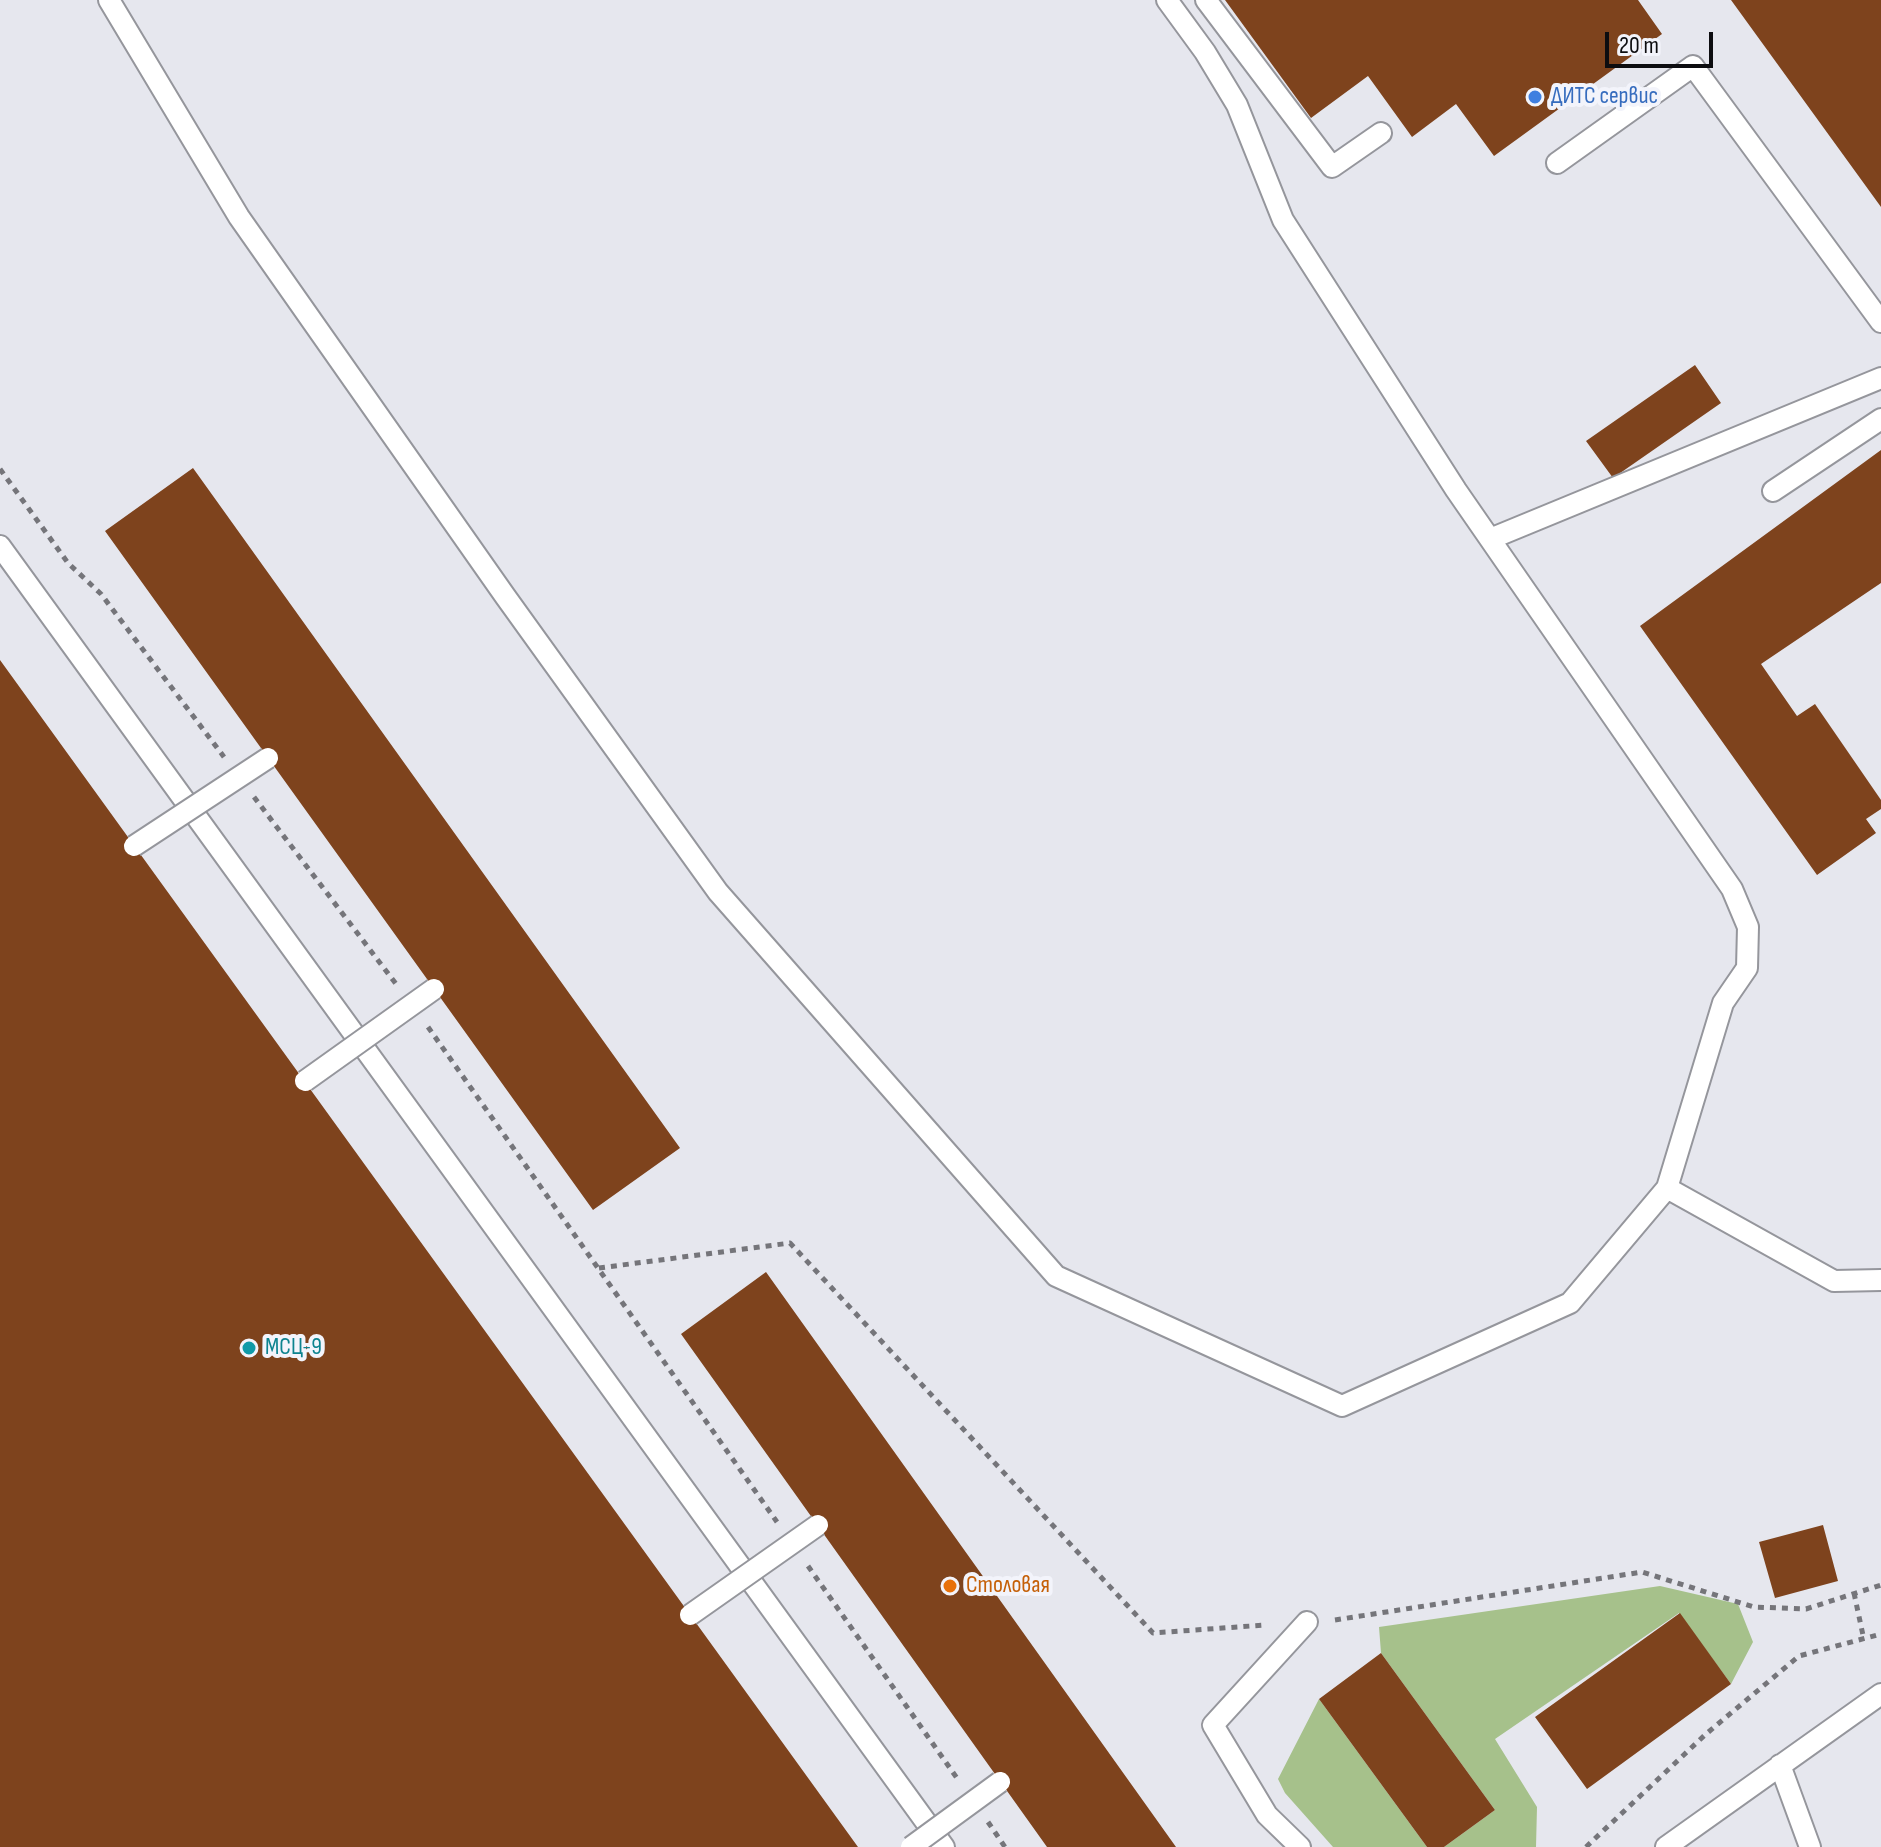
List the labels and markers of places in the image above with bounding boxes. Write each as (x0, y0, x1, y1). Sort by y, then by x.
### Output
place label: ДИТС сервис (1551, 83, 1658, 111)
marker: ДИТС сервис (1526, 88, 1544, 106)
place label: МСЦ-9 (265, 1334, 322, 1362)
marker: МСЦ-9 (240, 1339, 258, 1357)
place label: Столовая (966, 1572, 1050, 1600)
marker: Столовая (941, 1577, 959, 1595)

